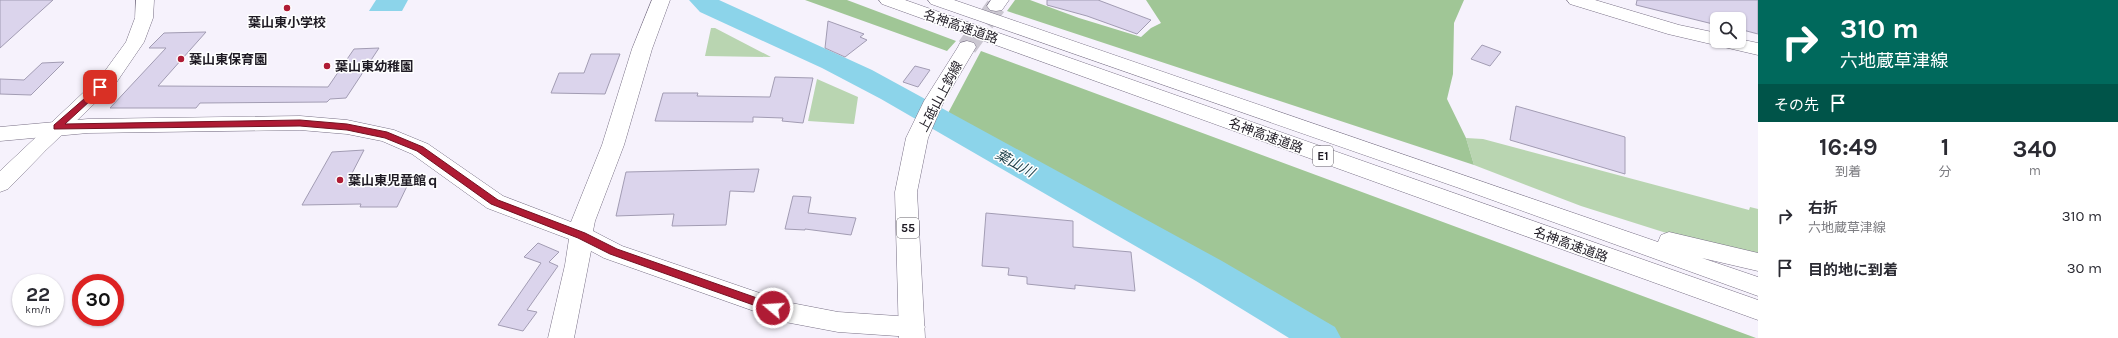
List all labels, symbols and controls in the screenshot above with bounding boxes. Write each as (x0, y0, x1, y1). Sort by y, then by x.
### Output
marker: 葉山東小学校 (282, 3, 292, 13)
street label: 名神高速道路 (922, 7, 1000, 46)
map controls (1710, 12, 1746, 48)
button: search (1710, 12, 1746, 48)
text: 310 m (1840, 12, 1919, 45)
place label: 葉山東小学校 (248, 15, 326, 30)
icon: right (1774, 16, 1826, 68)
text: 六地蔵草津線 (1840, 50, 1948, 72)
place label: 葉山東保育園 (189, 52, 267, 67)
marker: 葉山東保育園 (176, 54, 186, 64)
street label: 上砥山上鈎線 (916, 58, 965, 134)
place label: 葉山東幼稚園 (335, 59, 413, 74)
marker: 葉山東幼稚園 (322, 61, 332, 71)
pin (83, 70, 117, 104)
icon: arrive (89, 76, 111, 98)
icon: arrive (1827, 92, 1849, 114)
text: その先 (1774, 96, 1819, 114)
street label: 名神高速道路 (1227, 115, 1305, 156)
text: 16:49 (1819, 133, 1878, 161)
text: 1 (1941, 133, 1949, 161)
text: 340 (2013, 135, 2057, 163)
water label: 葉山川 (992, 146, 1039, 182)
road number: E1 (1313, 146, 1333, 166)
text: m (2029, 163, 2041, 178)
text: 到着 (1835, 164, 1861, 179)
text: 分 (1939, 164, 1952, 179)
place label: 葉山東児童館ｑ (348, 173, 439, 188)
marker: 葉山東児童館ｑ (335, 175, 345, 185)
text: 右折 (1808, 199, 1838, 217)
icon: right (1774, 205, 1796, 227)
text: 310 m (2062, 207, 2102, 225)
road number: 55 (897, 218, 919, 238)
text: 六地蔵草津線 (1808, 220, 1886, 235)
street label: 名神高速道路 (1532, 224, 1610, 265)
icon: arrive (1774, 257, 1796, 279)
text: 30 m (2067, 259, 2102, 277)
text: 目的地に到着 (1808, 261, 1898, 279)
speed limit sign: 30 (72, 274, 124, 326)
text: 22 (26, 283, 50, 306)
position arrow (752, 287, 794, 329)
text: km/h (25, 304, 51, 316)

